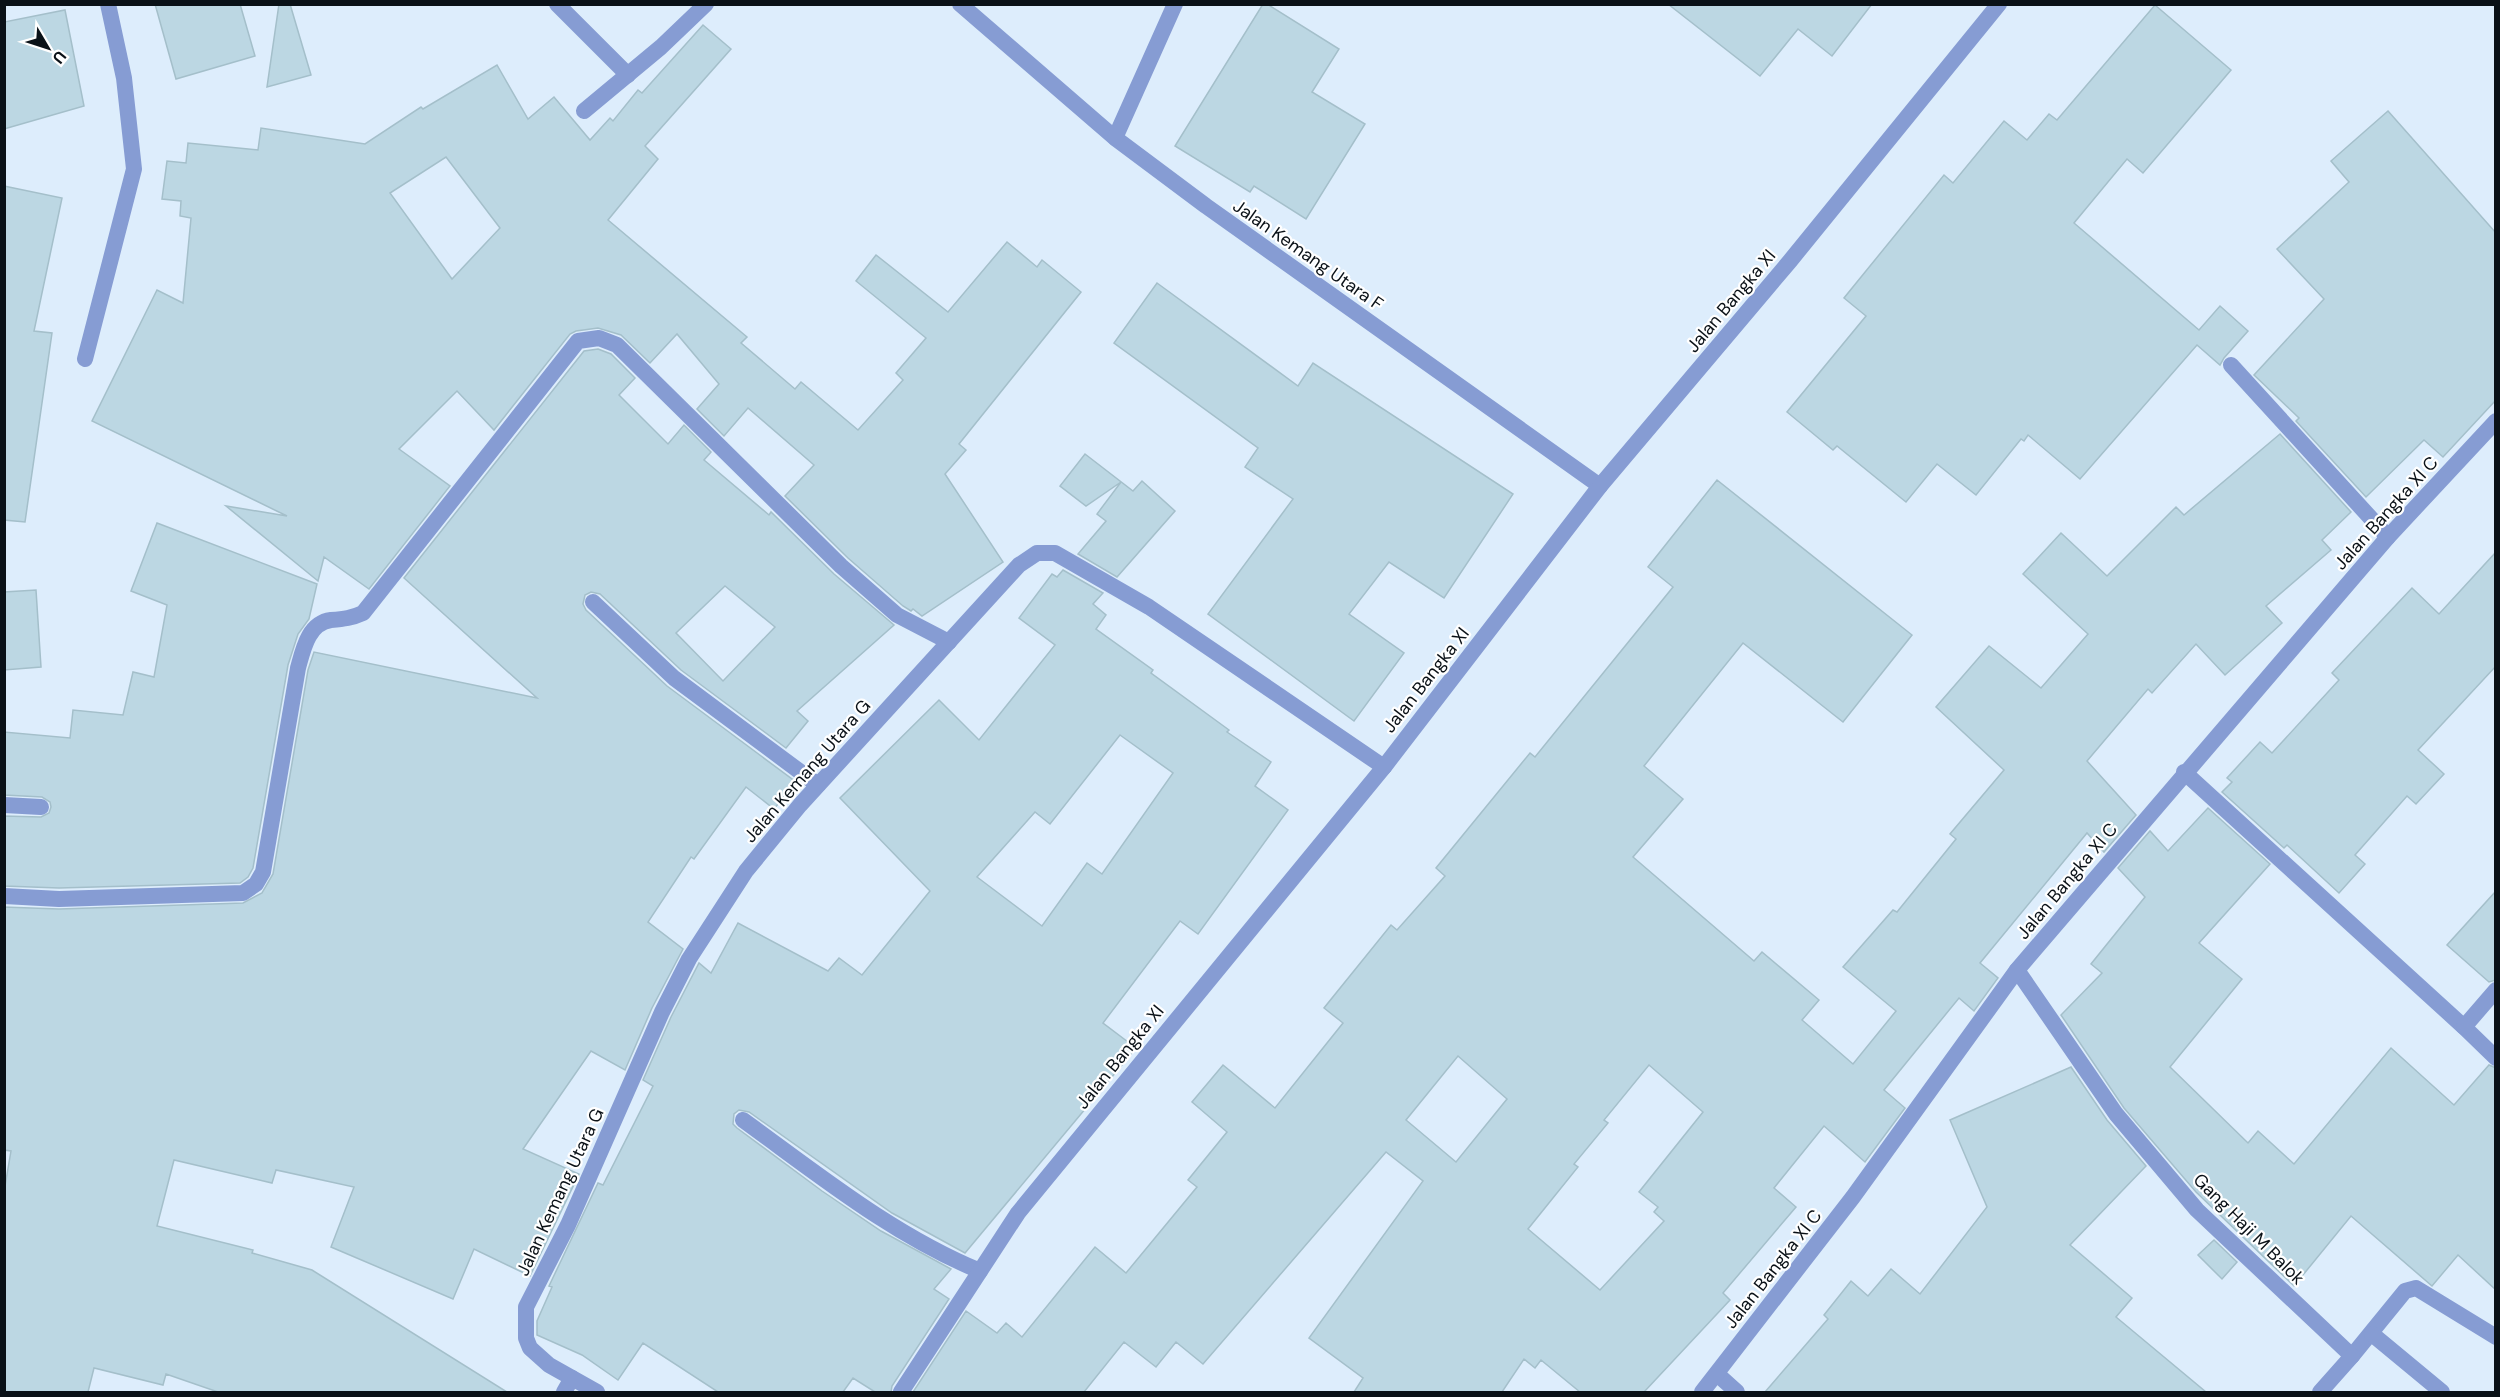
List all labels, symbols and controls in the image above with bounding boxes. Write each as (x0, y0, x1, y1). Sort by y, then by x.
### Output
north arrow (18, 18, 78, 78)
text: U (48, 46, 71, 68)
street label: Jalan Kemang Utara F (1228, 194, 1388, 316)
street label: Jalan Bangka XI (1681, 244, 1781, 358)
street label: Jalan Bangka XI C (2329, 451, 2444, 575)
street label: Jalan Bangka XI (1377, 622, 1475, 738)
street label: Jalan Kemang Utara G (738, 694, 876, 848)
street label: Jalan Bangka XI C (2011, 818, 2123, 944)
street label: Jalan Bangka XI (1071, 1000, 1169, 1114)
street label: Jalan Kemang Utara G (511, 1104, 609, 1280)
street label: Gang Haji M Balok (2188, 1168, 2310, 1290)
street label: Jalan Bangka XI C (1719, 1204, 1827, 1334)

